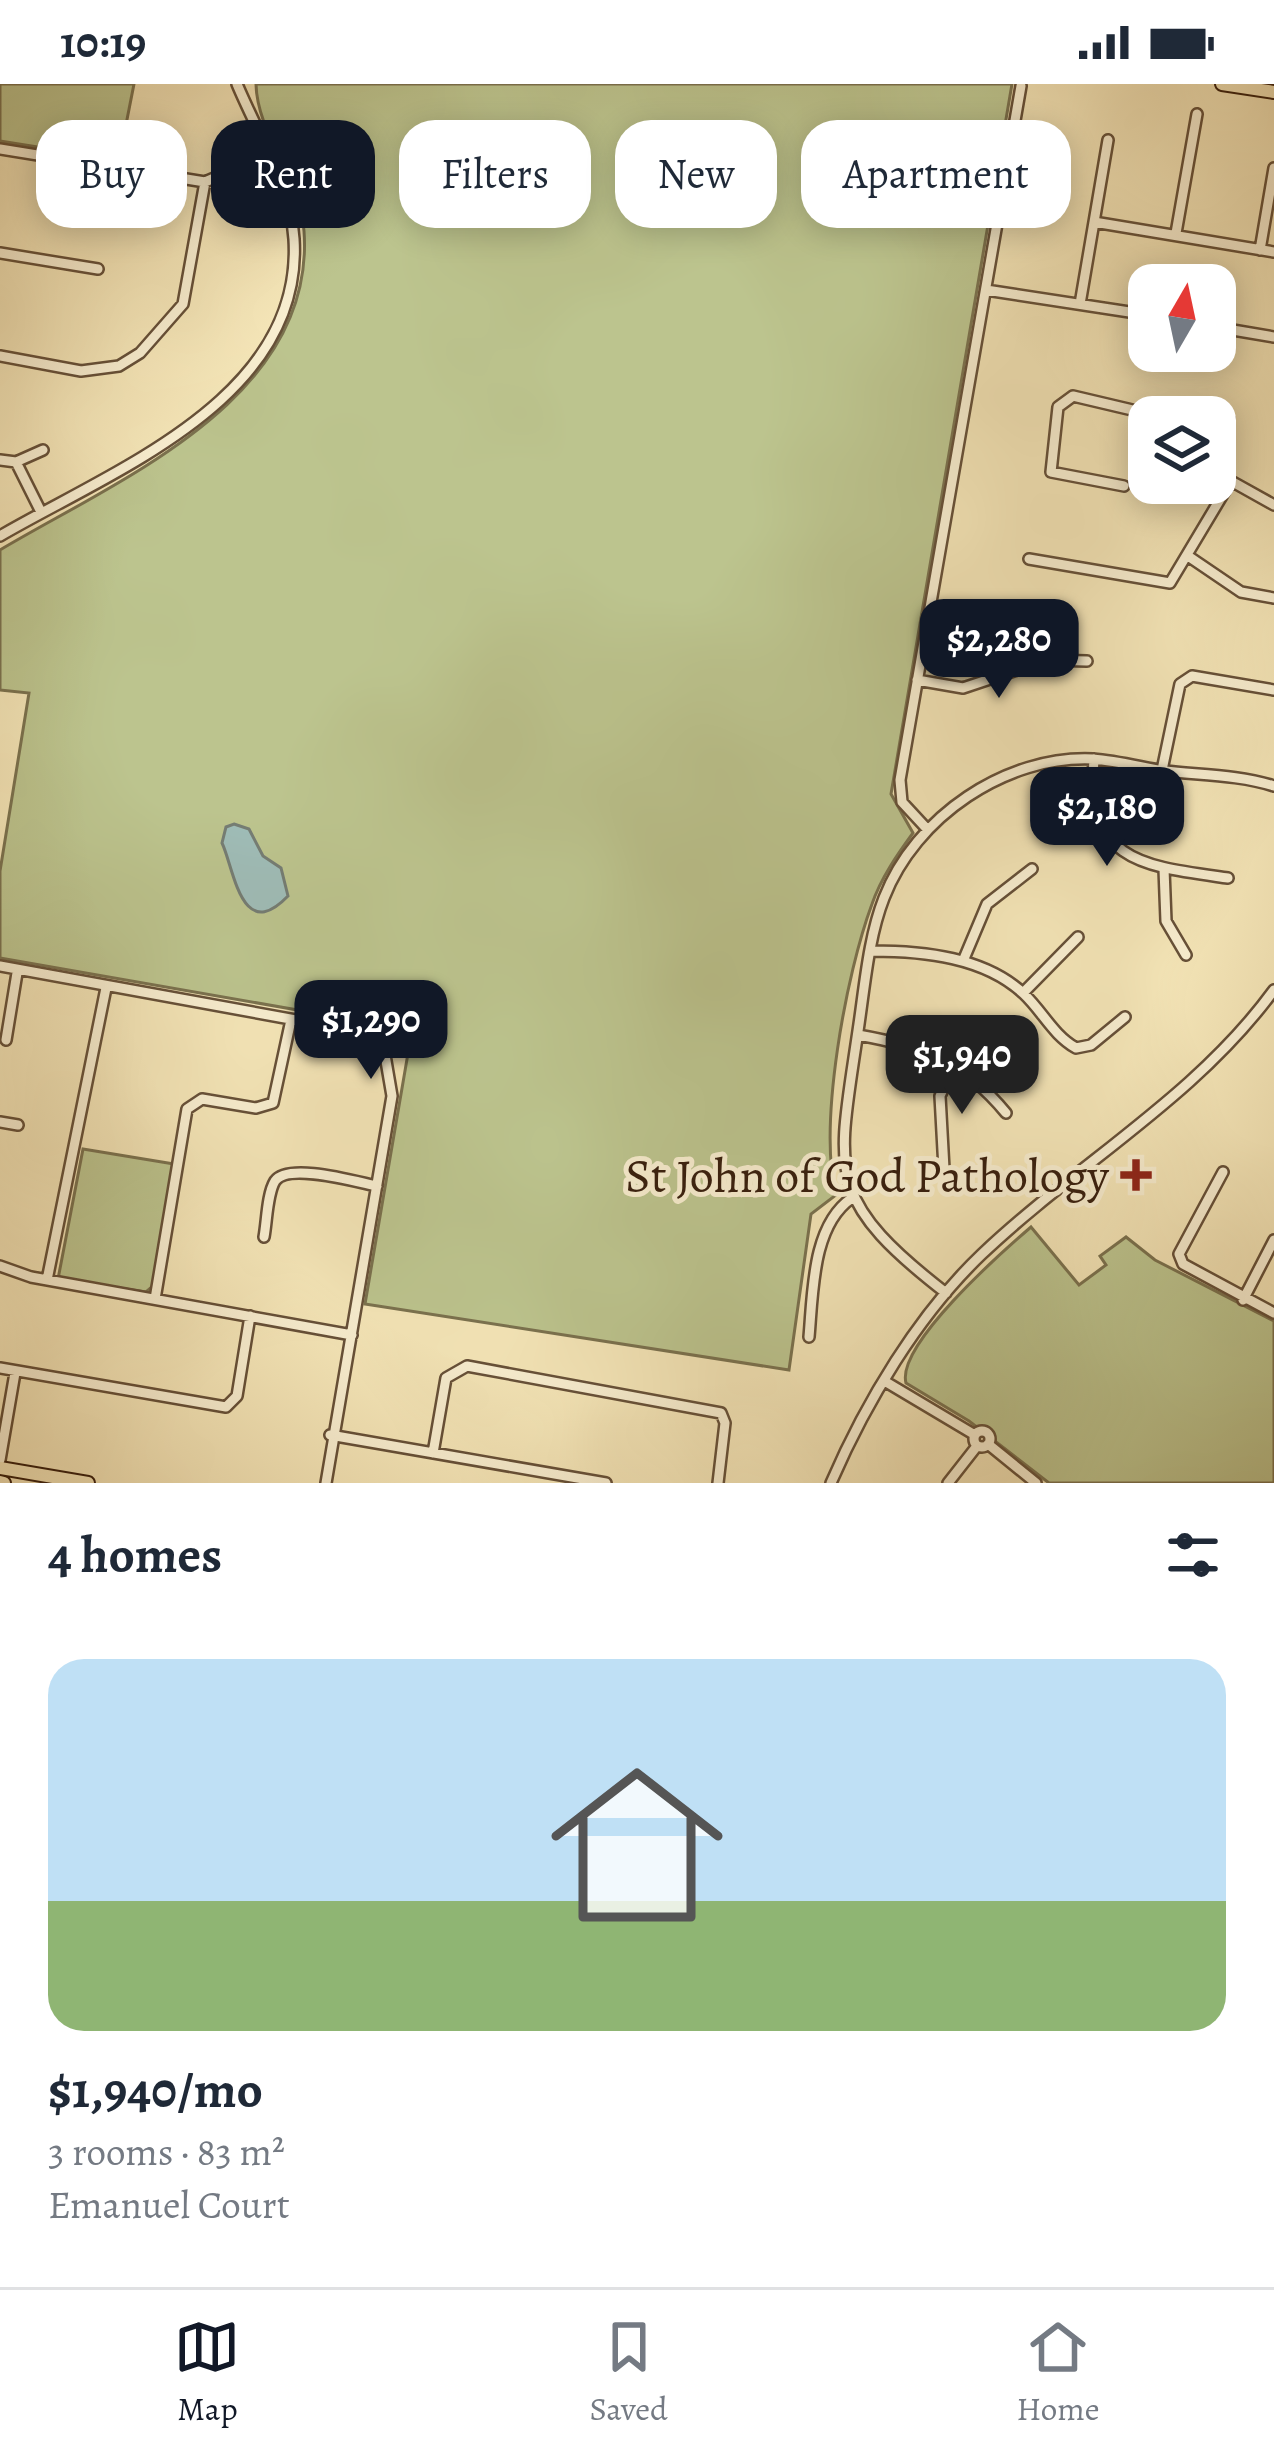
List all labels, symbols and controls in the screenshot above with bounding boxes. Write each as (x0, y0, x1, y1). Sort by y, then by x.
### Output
text: 10:19 (60, 11, 146, 73)
chip: Buy (36, 120, 187, 228)
chip: Rent (211, 120, 375, 228)
chip: Filters (399, 120, 591, 228)
chip: New (615, 120, 777, 228)
chip: Apartment (801, 120, 1071, 228)
north arrow (1128, 264, 1236, 372)
map controls (1128, 264, 1236, 504)
button: layers (1128, 396, 1236, 504)
pin: $2,280 (901, 599, 1097, 701)
text: $2,280 (947, 611, 1051, 664)
pin: $2,180 (1009, 767, 1205, 869)
text: $2,180 (1057, 779, 1157, 832)
pin: $1,290 (273, 980, 469, 1082)
text: $1,290 (321, 992, 421, 1045)
pin: $1,940 (864, 1015, 1060, 1117)
text: $1,940 (913, 1027, 1011, 1080)
place label: St John of God Pathology (625, 1143, 1110, 1209)
marker: St John of God Pathology (1120, 1159, 1152, 1191)
text: 4 homes (48, 1520, 222, 1590)
icon: filters (1160, 1522, 1226, 1588)
icon: home (529, 1737, 745, 1953)
text: $1,940/mo (48, 2055, 263, 2125)
text: 3 rooms · 83 m² (48, 2125, 285, 2178)
text: Emanuel Court (48, 2178, 290, 2231)
tab: Map (174, 2314, 240, 2431)
tab: Saved (589, 2314, 668, 2431)
tab: Home (1017, 2314, 1100, 2431)

